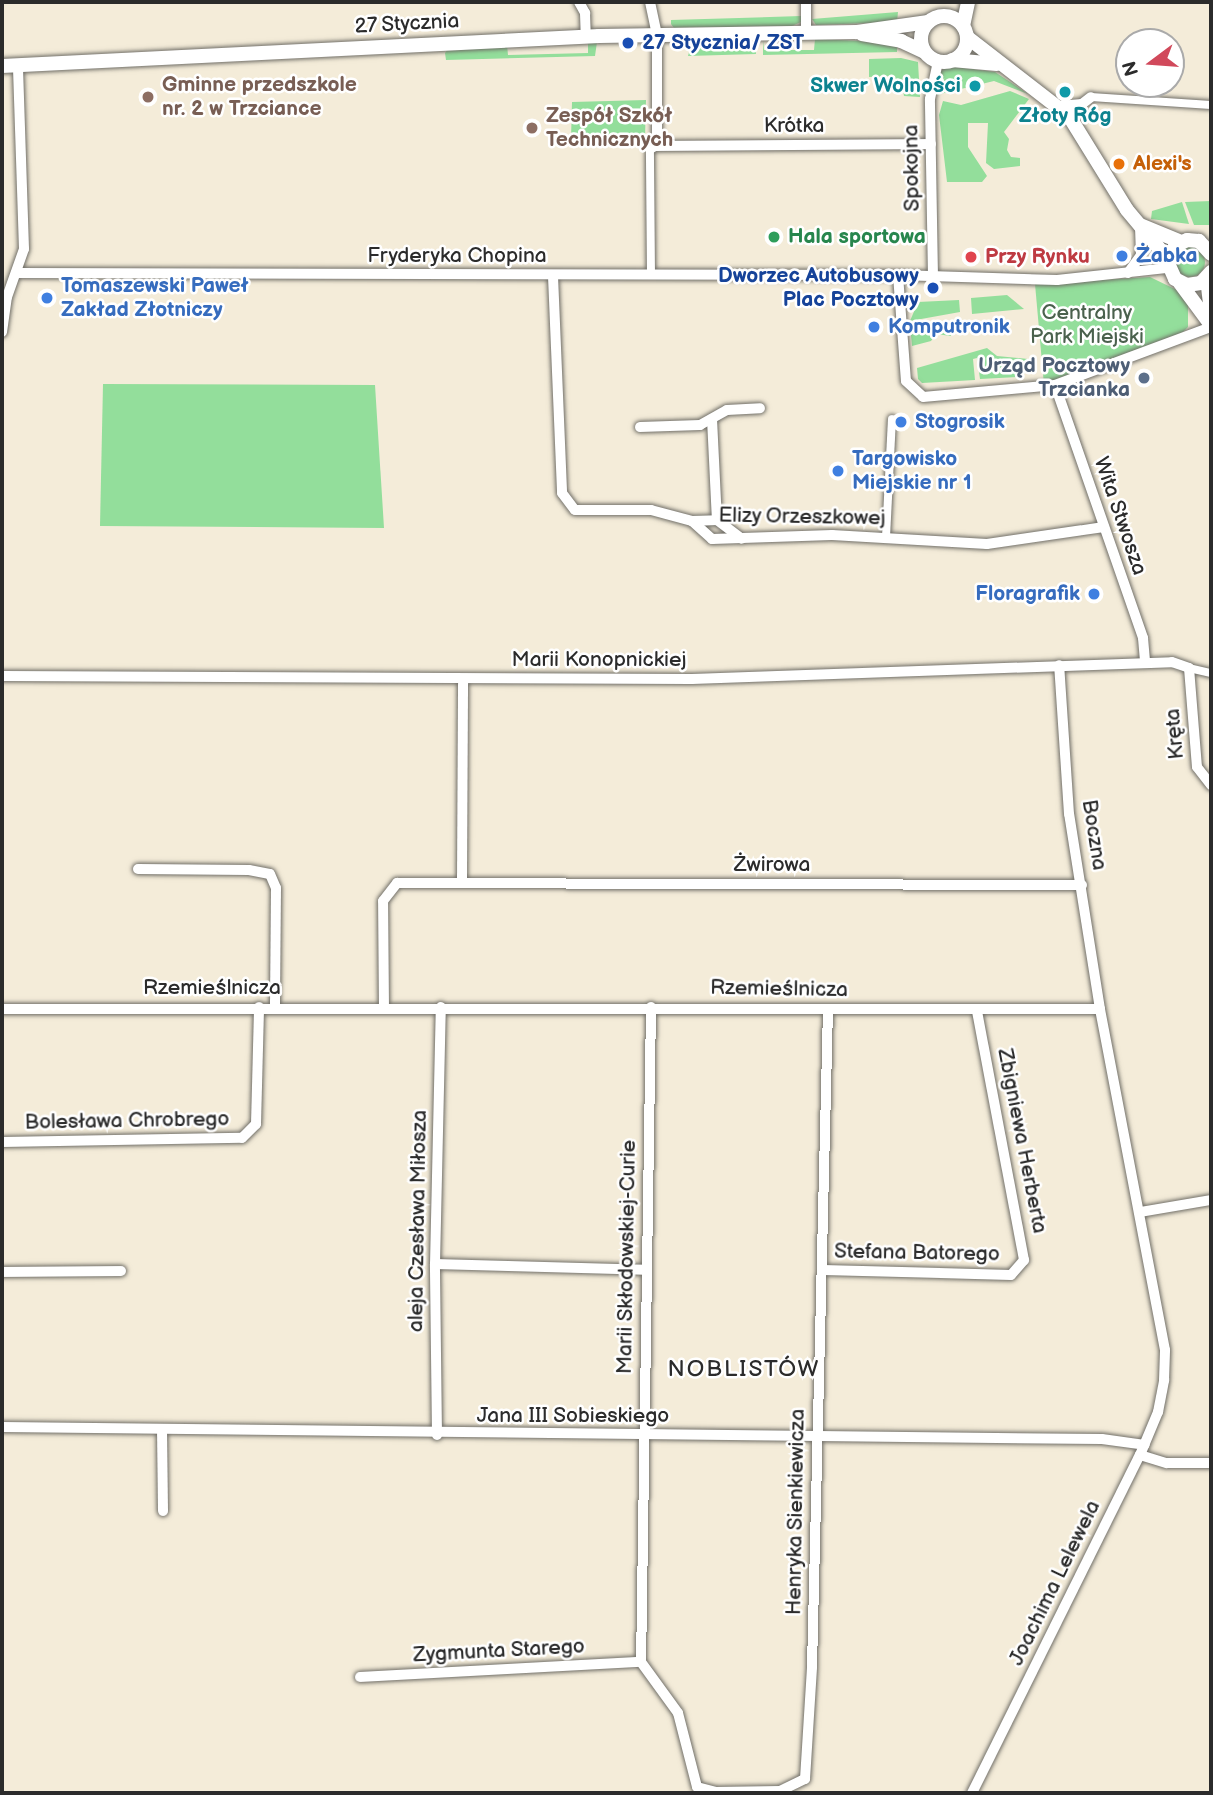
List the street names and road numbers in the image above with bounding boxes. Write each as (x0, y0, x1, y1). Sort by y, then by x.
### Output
street label: 27 Stycznia (353, 9, 461, 39)
street label: Krótka (764, 113, 824, 139)
street label: Spokojna (899, 124, 925, 212)
street label: Fryderyka Chopina (367, 243, 547, 269)
street label: Wita Stwosza (1088, 454, 1152, 578)
street label: Elizy Orzeszkowej (718, 503, 886, 531)
street label: Marii Konopnickiej (512, 647, 686, 673)
street label: Kręta (1160, 708, 1190, 760)
street label: Boczna (1076, 798, 1112, 872)
street label: Żwirowa (734, 852, 810, 878)
street label: Rzemieślnicza (143, 975, 281, 1001)
street label: Rzemieślnicza (710, 975, 848, 1003)
street label: Zbigniewa Herberta (992, 1047, 1052, 1235)
street label: Bolesława Chrobrego (24, 1107, 230, 1135)
street label: aleja Czesława Miłosza (403, 1110, 433, 1332)
street label: Marii Skłodowskiej-Curie (612, 1139, 642, 1375)
street label: Stefana Batorego (834, 1239, 1000, 1267)
street label: Jana III Sobieskiego (477, 1403, 669, 1429)
street label: Henryka Sienkiewicza (782, 1408, 810, 1616)
street label: Joachima Lelewela (1004, 1496, 1106, 1670)
street label: Zygmunta Starego (412, 1634, 586, 1668)

